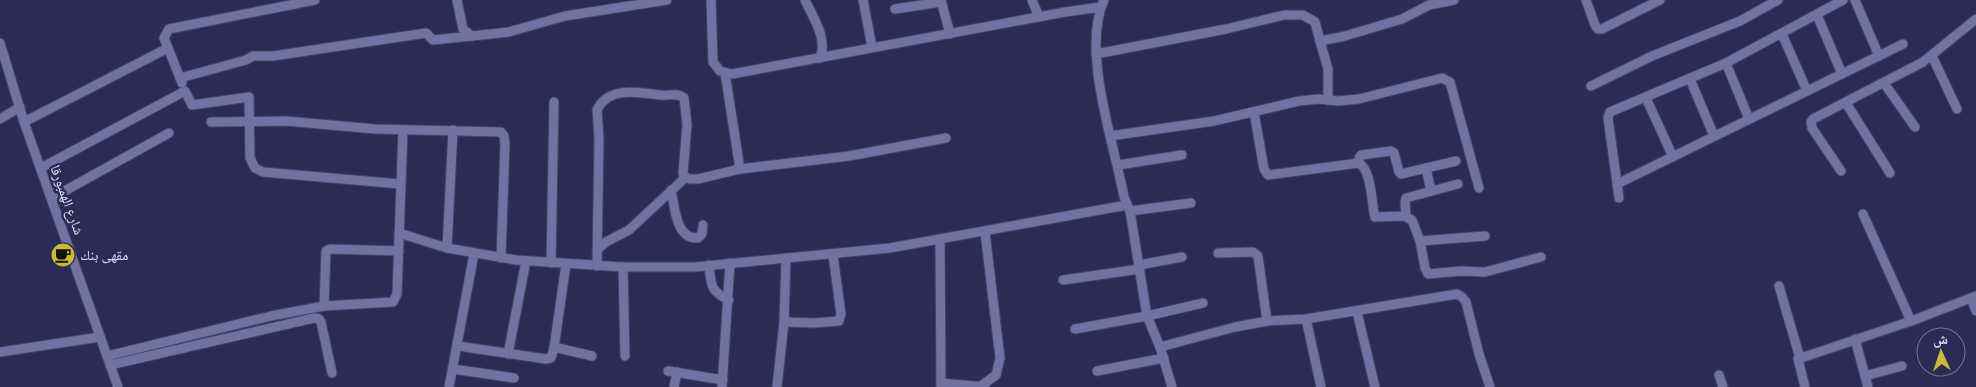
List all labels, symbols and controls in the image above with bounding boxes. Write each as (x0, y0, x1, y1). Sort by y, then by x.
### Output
street label: شارع الهمبورقا (46, 163, 87, 237)
cafe icon: مقهى بنك (50, 242, 76, 268)
place label: مقهى بنك (80, 247, 128, 264)
north arrow (1916, 327, 1966, 377)
text: ش (1932, 331, 1948, 348)

